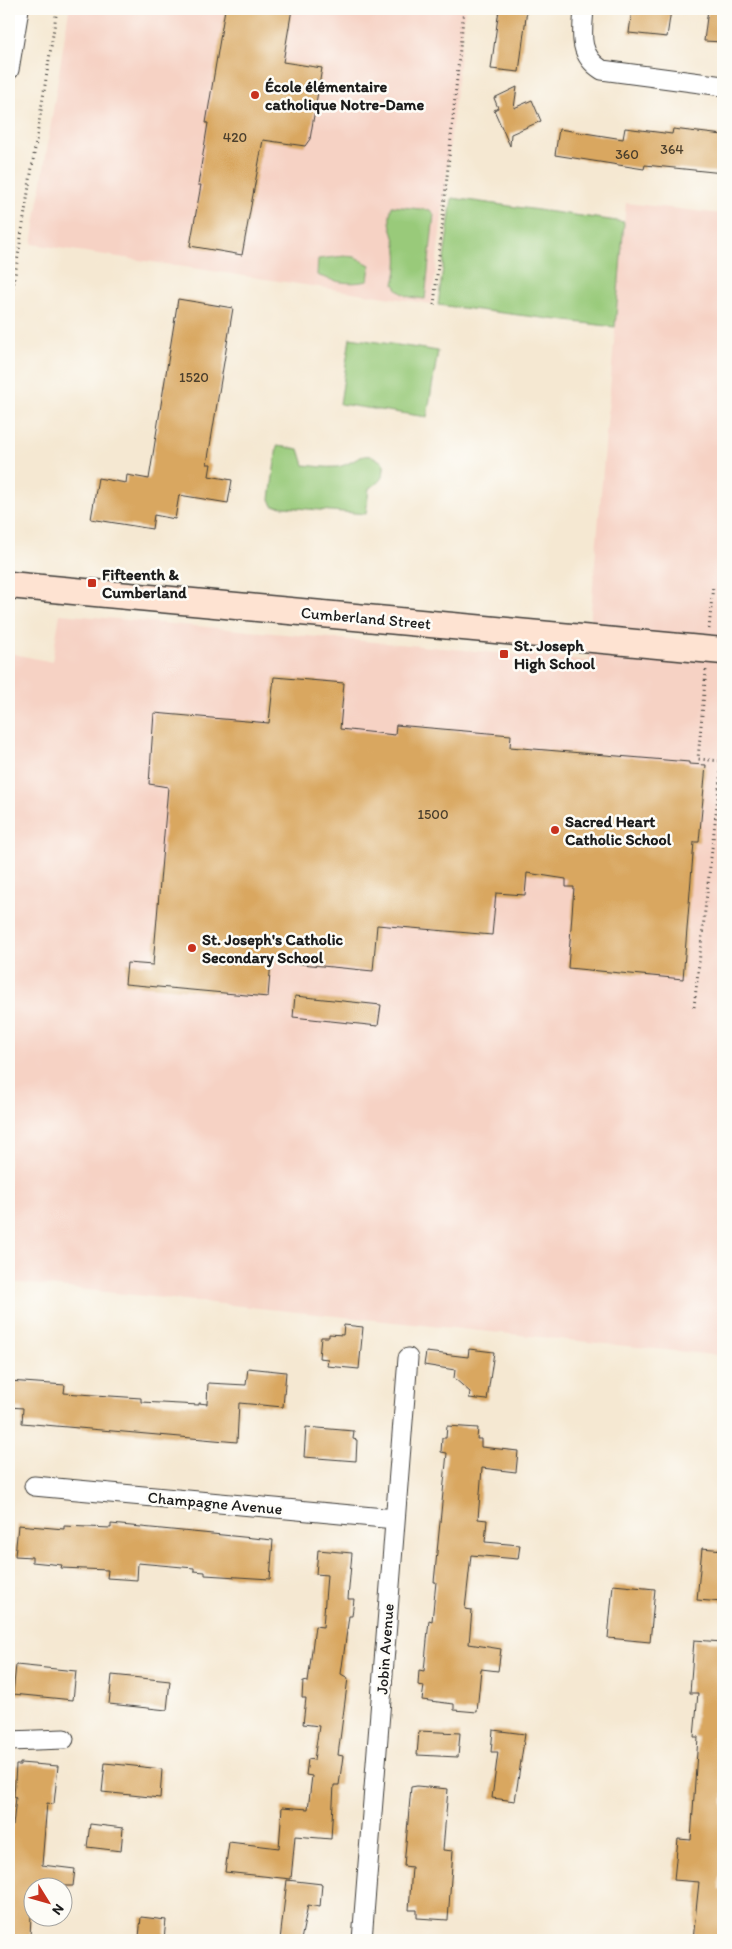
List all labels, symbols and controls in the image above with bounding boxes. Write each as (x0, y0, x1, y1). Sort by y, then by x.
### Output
place label: École élémentaire catholique Notre-Dame (265, 77, 425, 115)
marker: École élémentaire catholique Notre-Dame (249, 89, 261, 101)
house number: 420 (223, 129, 247, 146)
house number: 364 (660, 141, 684, 158)
house number: 360 (615, 146, 639, 163)
house number: 1520 (179, 369, 209, 386)
place label: Fifteenth & Cumberland (102, 565, 187, 602)
marker: Fifteenth & Cumberland (86, 577, 98, 589)
street label: Cumberland Street (300, 603, 432, 633)
place label: St. Joseph High School (514, 636, 596, 674)
marker: St. Joseph High School (498, 648, 510, 660)
house number: 1500 (417, 806, 449, 823)
place label: Sacred Heart Catholic School (565, 812, 672, 849)
marker: Sacred Heart Catholic School (549, 824, 561, 836)
place label: St. Joseph's Catholic Secondary School (202, 930, 344, 968)
marker: St. Joseph's Catholic Secondary School (186, 942, 198, 954)
street label: Champagne Avenue (147, 1488, 283, 1518)
street label: Jobin Avenue (372, 1603, 398, 1695)
north arrow (22, 1876, 72, 1926)
text: N (48, 1901, 68, 1918)

